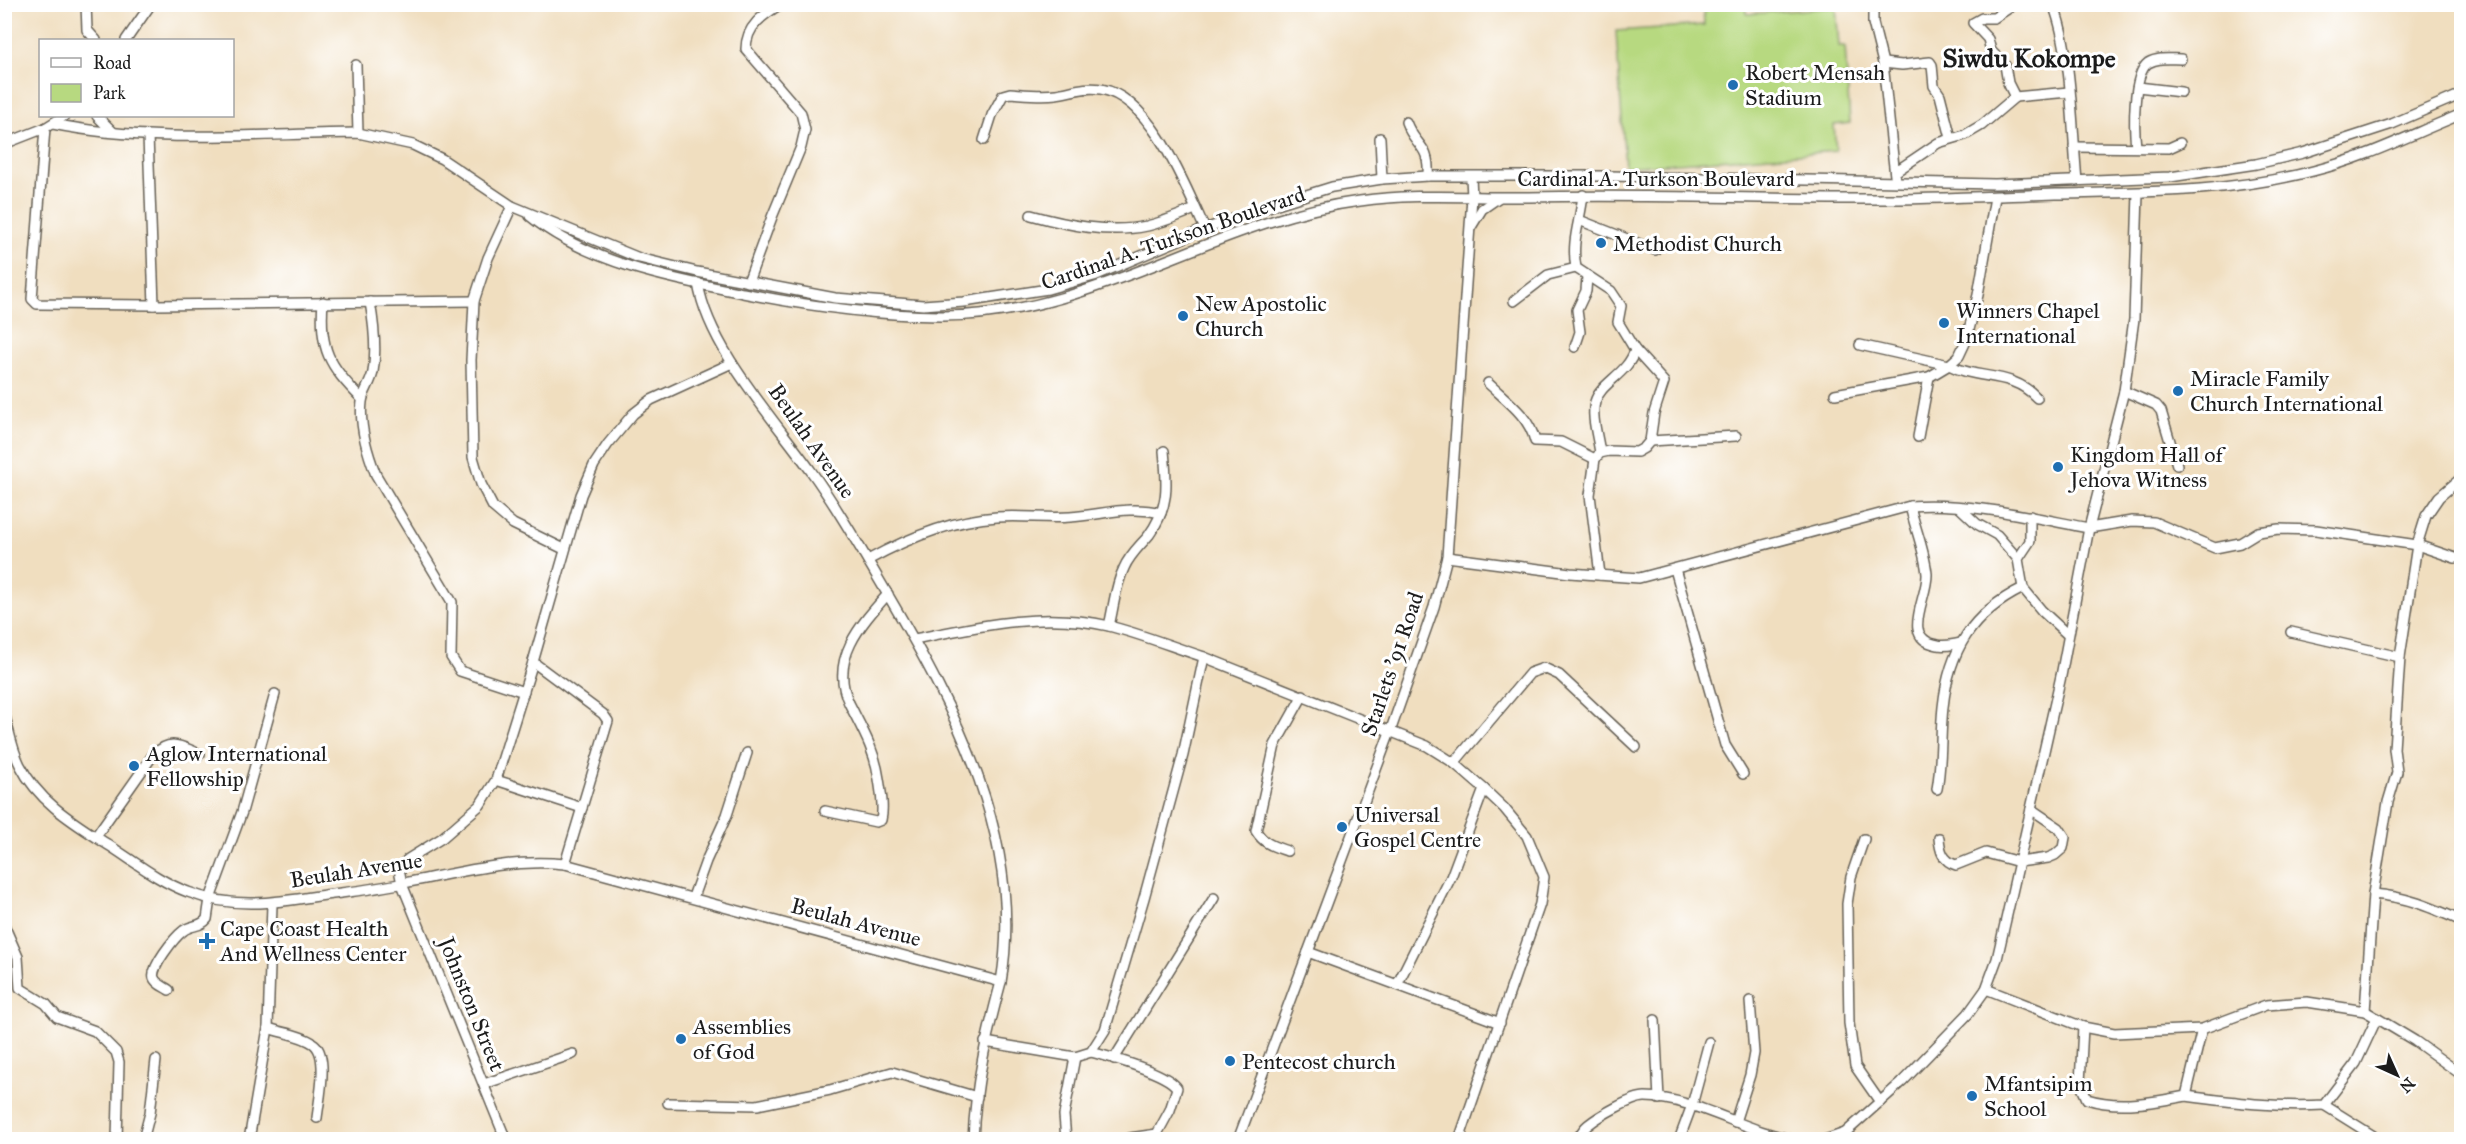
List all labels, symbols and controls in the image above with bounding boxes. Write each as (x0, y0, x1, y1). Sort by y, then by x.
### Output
legend (39, 39, 234, 117)
district label: Siwdu Kokompe (1942, 42, 2116, 74)
text: Road (93, 52, 131, 74)
place label: Robert Mensah Stadium (1745, 59, 1885, 111)
marker: Robert Mensah Stadium (1726, 78, 1740, 92)
text: Park (93, 82, 126, 104)
street label: Cardinal A. Turkson Boulevard (1517, 165, 1795, 192)
street label: Cardinal A. Turkson Boulevard (1037, 180, 1309, 296)
place label: Methodist Church (1613, 230, 1782, 257)
marker: Methodist Church (1594, 236, 1608, 250)
place label: New Apostolic Church (1195, 290, 1327, 342)
place label: Winners Chapel International (1956, 297, 2100, 349)
marker: New Apostolic Church (1176, 309, 1190, 323)
marker: Winners Chapel International (1937, 316, 1951, 330)
place label: Miracle Family Church International (2190, 365, 2383, 417)
street label: Beulah Avenue (763, 379, 861, 503)
marker: Miracle Family Church International (2171, 384, 2185, 398)
place label: Kingdom Hall of Jehova Witness (2068, 441, 2226, 493)
marker: Kingdom Hall of Jehova Witness (2051, 460, 2065, 474)
street label: Starlets '91 Road (1355, 588, 1429, 740)
place label: Aglow International Fellowship (145, 740, 327, 792)
marker: Aglow International Fellowship (127, 759, 141, 773)
place label: Universal Gospel Centre (1354, 801, 1481, 853)
marker: Universal Gospel Centre (1335, 820, 1349, 834)
street label: Beulah Avenue (288, 846, 424, 894)
street label: Beulah Avenue (788, 892, 924, 952)
place label: Cape Coast Health And Wellness Center (219, 915, 407, 967)
street label: Johnston Street (432, 931, 511, 1075)
marker: Cape Coast Health And Wellness Center (198, 932, 216, 950)
place label: Assemblies of God (692, 1013, 791, 1065)
marker: Assemblies of God (674, 1032, 688, 1046)
north arrow (2367, 1045, 2427, 1105)
place label: Pentecost church (1242, 1048, 1396, 1075)
marker: Pentecost church (1223, 1054, 1237, 1068)
place label: Mfantsipim School (1984, 1070, 2093, 1122)
text: N (2395, 1074, 2419, 1097)
marker: Mfantsipim School (1965, 1089, 1979, 1103)

